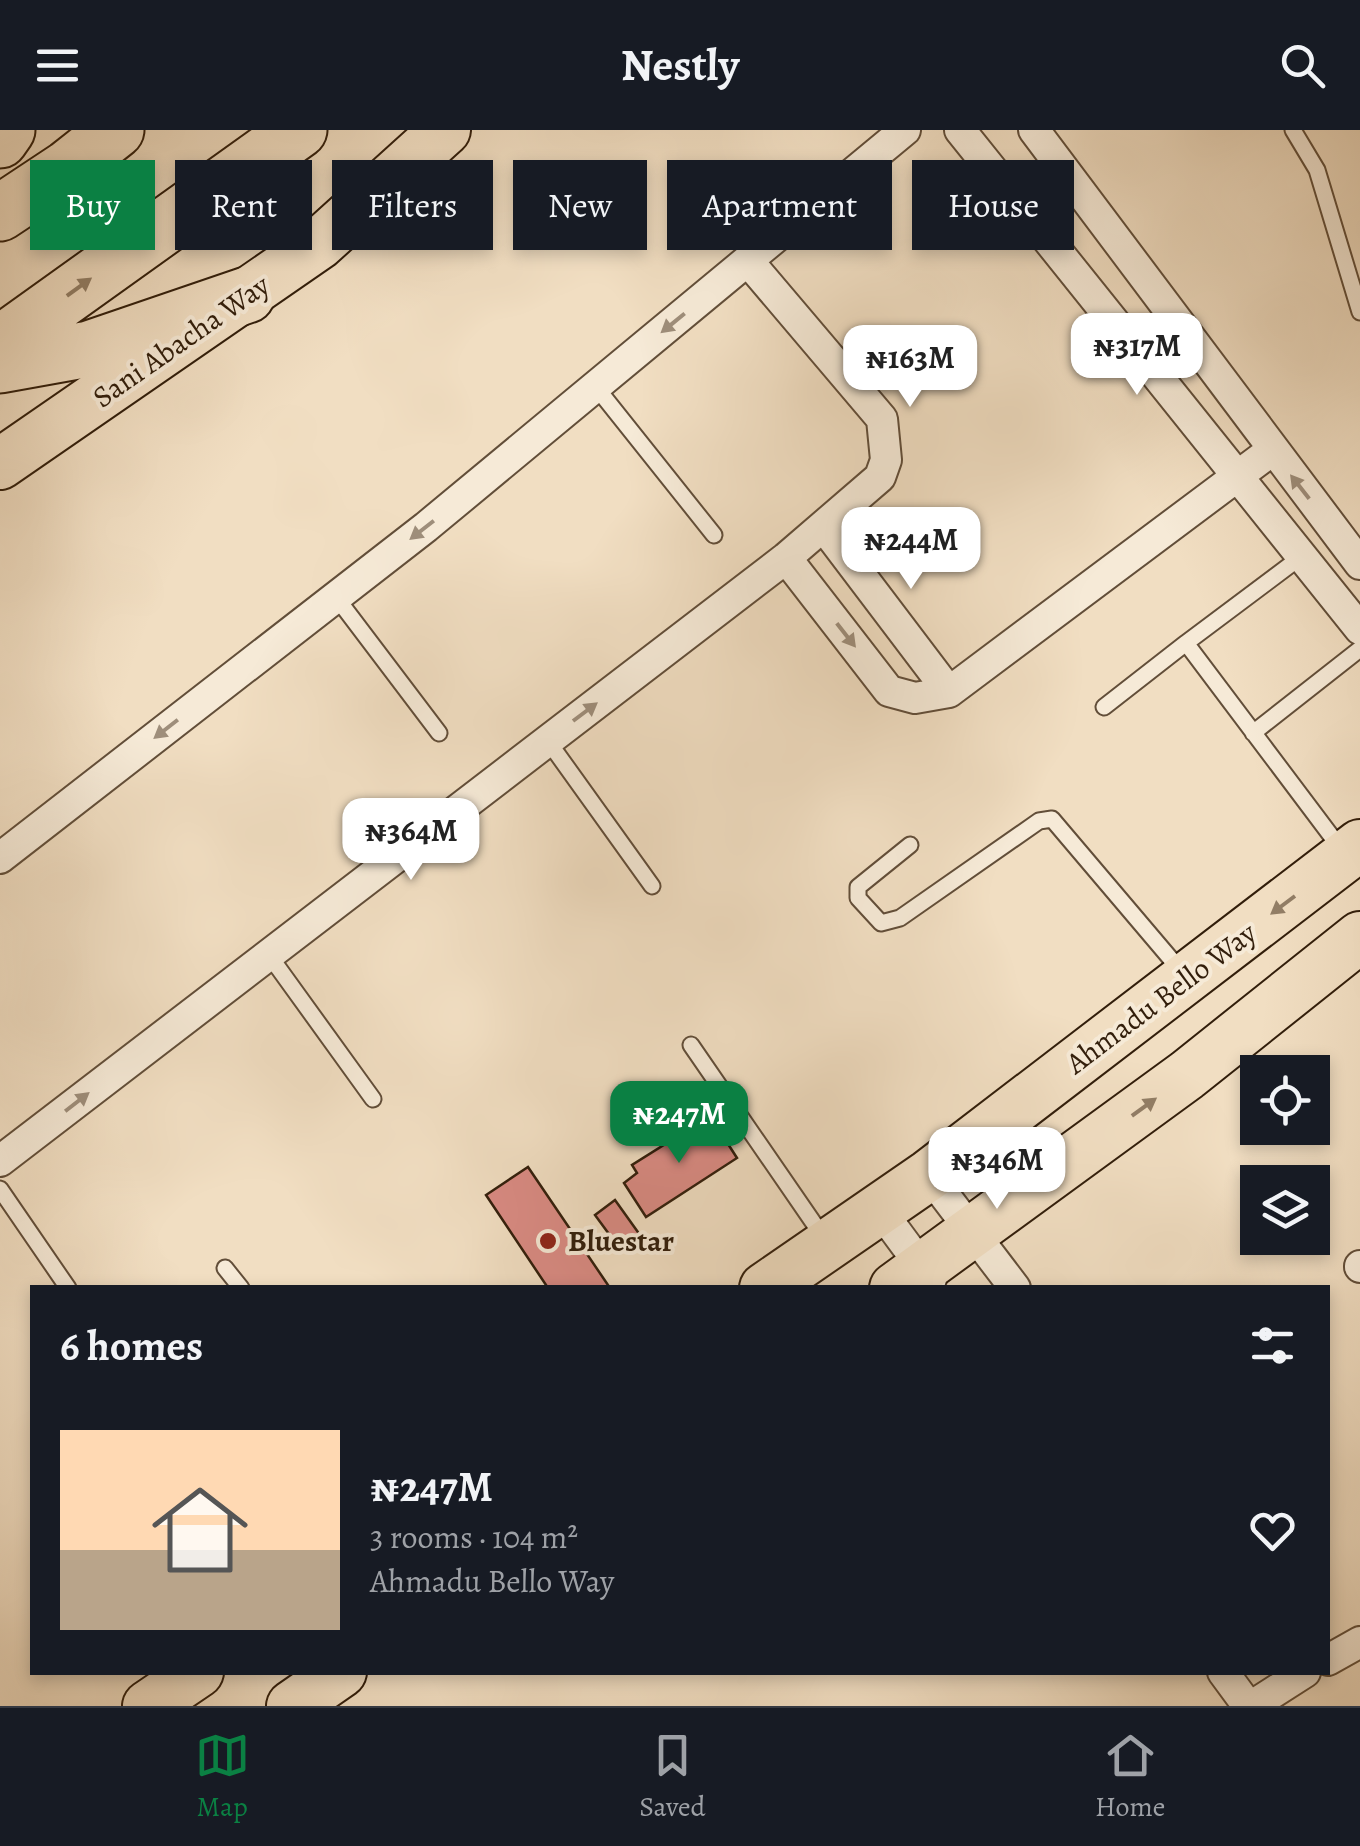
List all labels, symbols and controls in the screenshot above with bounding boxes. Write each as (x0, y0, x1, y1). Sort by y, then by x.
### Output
text: Nestly (621, 34, 739, 96)
icon: menu (30, 38, 85, 93)
icon: search (1275, 38, 1330, 93)
chip: Buy (30, 160, 155, 250)
chip: Rent (175, 160, 312, 250)
chip: Filters (332, 160, 493, 250)
chip: New (513, 160, 647, 250)
chip: Apartment (667, 160, 892, 250)
chip: House (912, 160, 1074, 250)
street label: Sani Abacha Way (85, 265, 278, 417)
one-way arrow (66, 278, 93, 298)
one-way arrow (661, 312, 686, 333)
pin: ₦317M (1067, 313, 1207, 398)
text: ₦317M (1093, 323, 1181, 367)
pin: ₦163M (840, 325, 980, 410)
text: ₦163M (865, 335, 955, 379)
one-way arrow (1289, 475, 1310, 501)
pin: ₦244M (841, 507, 981, 592)
text: ₦244M (863, 517, 959, 561)
one-way arrow (410, 519, 435, 540)
one-way arrow (835, 622, 856, 648)
one-way arrow (572, 703, 598, 723)
one-way arrow (153, 718, 178, 739)
pin: ₦364M (341, 798, 481, 883)
text: ₦364M (364, 808, 458, 852)
one-way arrow (1270, 894, 1296, 914)
street label: Ahmadu Bello Way (1057, 913, 1265, 1084)
map controls (1240, 1055, 1330, 1255)
button: locate (1240, 1055, 1330, 1145)
pin: ₦247M (609, 1081, 749, 1166)
text: ₦247M (632, 1091, 726, 1135)
one-way arrow (64, 1092, 90, 1112)
one-way arrow (1131, 1097, 1157, 1117)
pin: ₦346M (927, 1127, 1067, 1212)
text: ₦346M (950, 1137, 1044, 1181)
button: layers (1240, 1165, 1330, 1255)
place label: Bluestar (568, 1221, 674, 1261)
marker: Bluestar (537, 1230, 559, 1252)
text: 6 homes (60, 1317, 203, 1374)
icon: filters (1245, 1318, 1300, 1373)
text: ₦247M (370, 1458, 493, 1515)
icon: home (140, 1470, 260, 1590)
icon: heart (1245, 1503, 1300, 1558)
text: 3 rooms · 104 m² (370, 1515, 578, 1559)
text: Ahmadu Bello Way (370, 1559, 614, 1603)
tab: Map (195, 1728, 250, 1826)
tab: Saved (639, 1728, 706, 1826)
tab: Home (1095, 1728, 1165, 1826)

